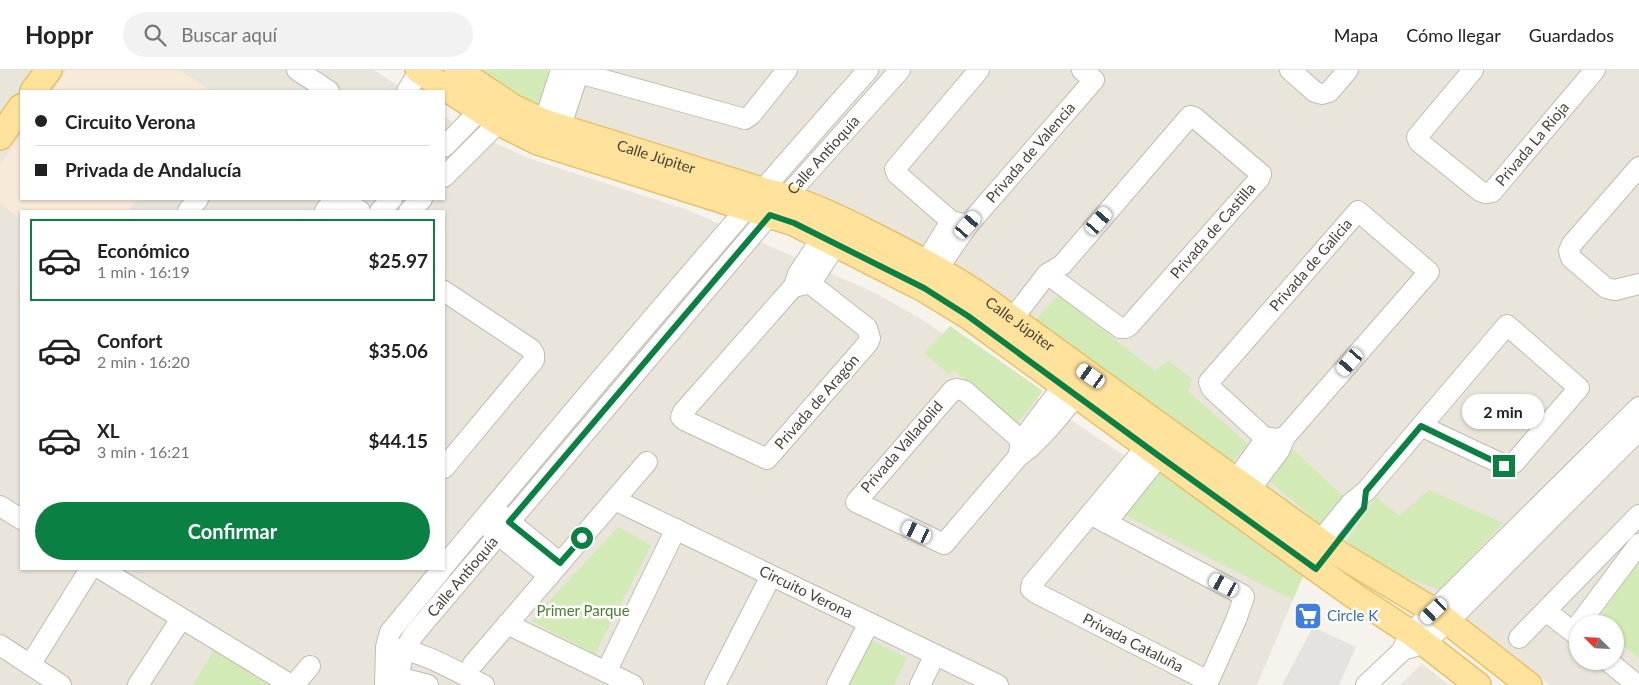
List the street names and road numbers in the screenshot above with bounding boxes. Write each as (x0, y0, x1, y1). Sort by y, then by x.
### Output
street label: Privada de Valencia (982, 98, 1078, 206)
street label: Privada La Rioja (1491, 98, 1572, 189)
street label: Calle Antioquía (783, 111, 863, 198)
street label: Calle Júpiter (615, 135, 698, 177)
street label: Privada de Castilla (1166, 179, 1259, 282)
street label: Privada de Galicia (1265, 214, 1355, 314)
street label: Calle Júpiter (982, 292, 1059, 355)
street label: Privada de Aragón (770, 350, 862, 452)
street label: Privada Valladolid (857, 397, 946, 496)
street label: Calle Antioquía (423, 532, 501, 620)
street label: Circuito Verona (757, 561, 856, 622)
street label: Privada Cataluña (1080, 609, 1187, 675)

